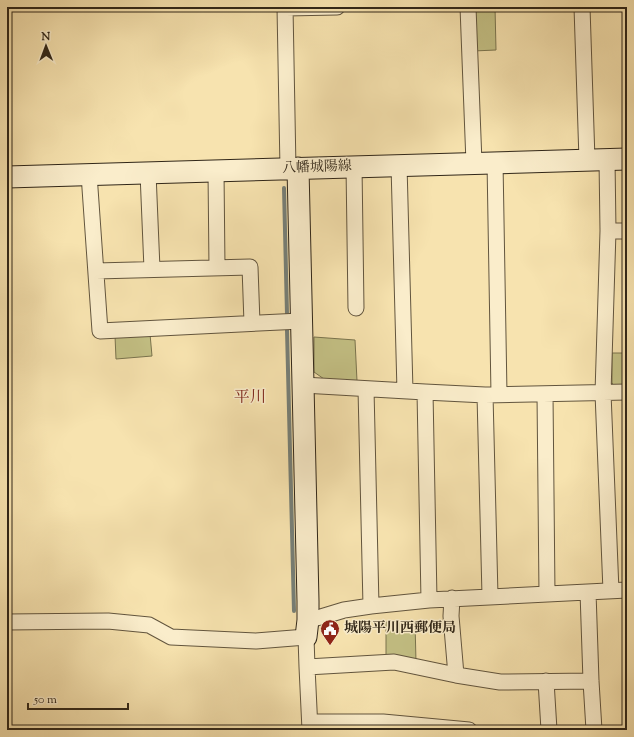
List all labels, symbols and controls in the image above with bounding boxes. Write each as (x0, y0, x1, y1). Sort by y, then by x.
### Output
north arrow (26, 26, 66, 66)
text: N (40, 29, 51, 45)
street label: 八幡城陽線 (282, 157, 352, 179)
district label: 平川 (234, 387, 266, 410)
public building icon: 城陽平川西郵便局 (319, 618, 341, 646)
place label: 城陽平川西郵便局 (344, 619, 456, 639)
scale bar (28, 685, 128, 711)
text: 50 m (33, 691, 57, 709)

